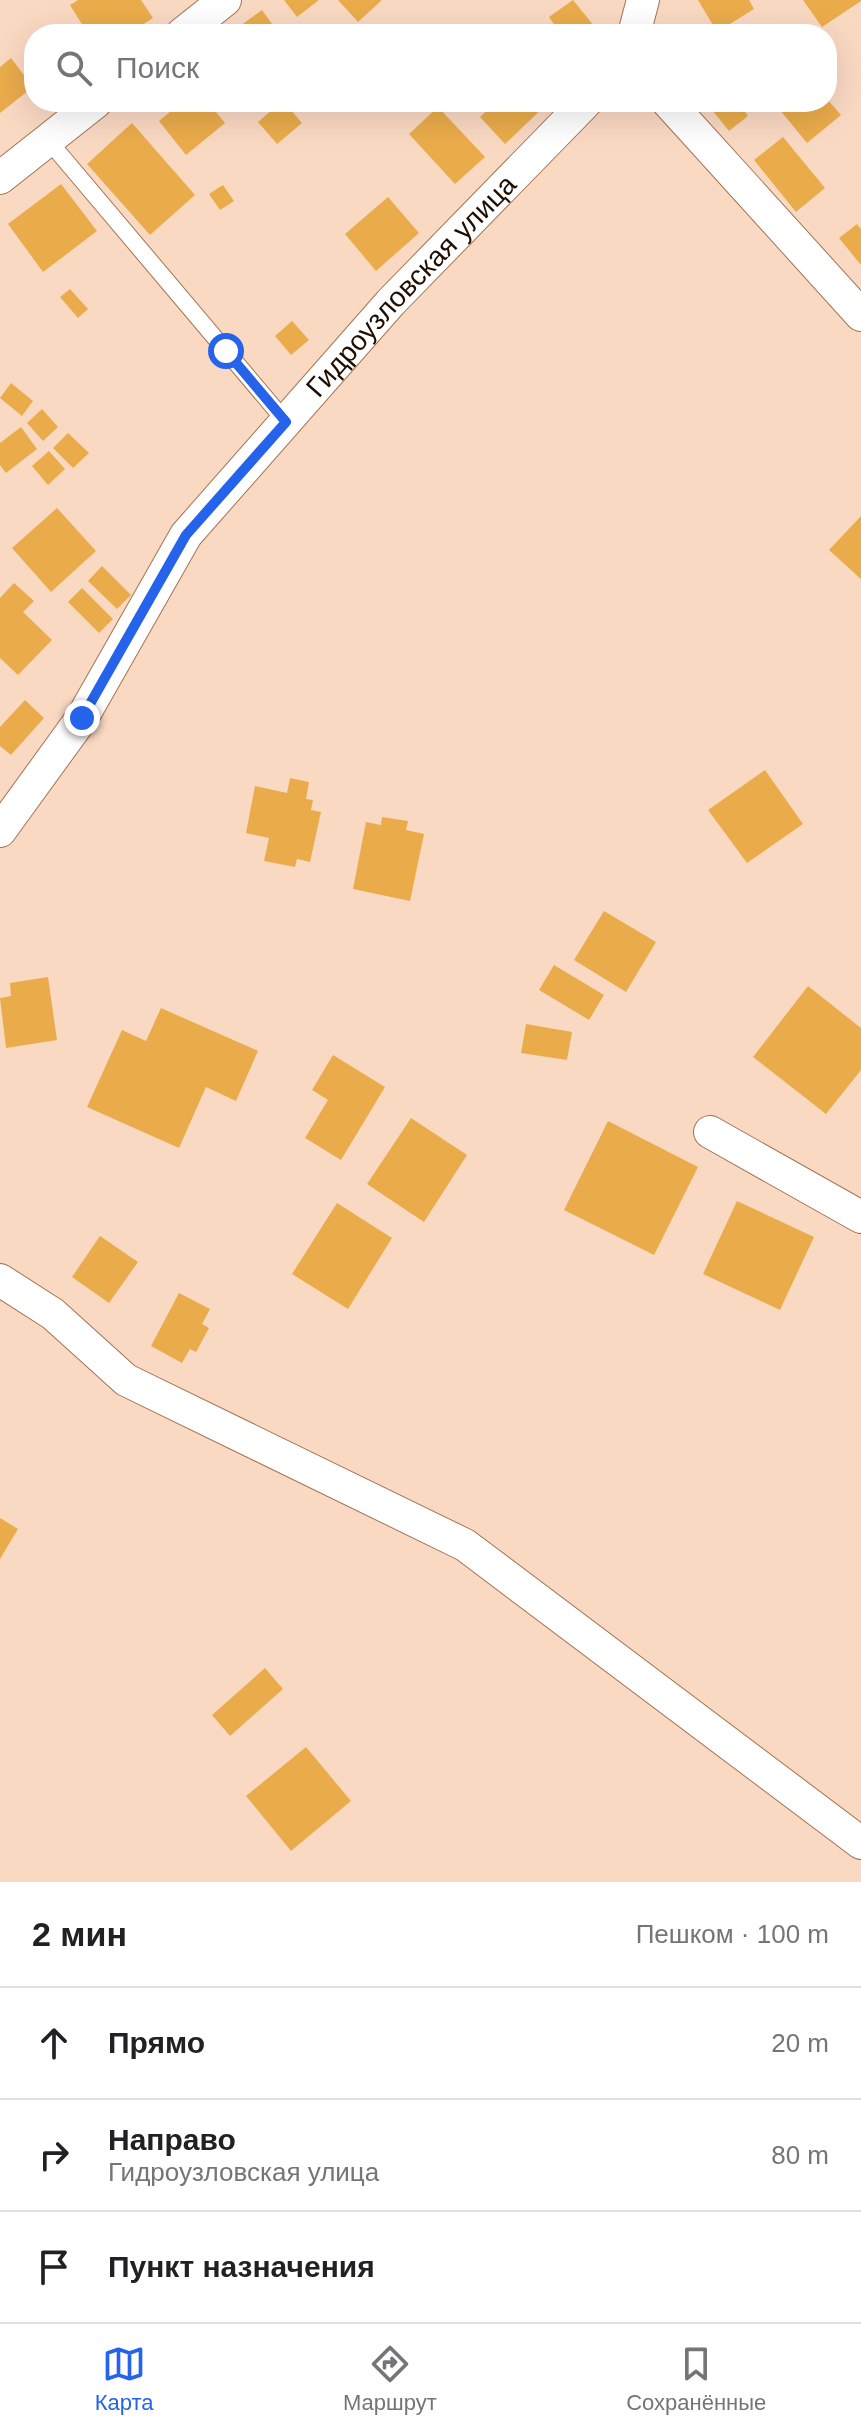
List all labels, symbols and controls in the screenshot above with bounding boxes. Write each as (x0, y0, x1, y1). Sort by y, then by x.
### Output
search box (24, 24, 837, 112)
icon: search (52, 46, 96, 90)
text: Поиск (116, 51, 199, 84)
street label: Гидроузловская улица (300, 168, 523, 403)
route start (208, 333, 244, 369)
route end (64, 700, 100, 736)
text: 2 мин (32, 1915, 127, 1953)
text: Пешком · 100 m (636, 1919, 829, 1949)
icon: ahead (32, 2021, 76, 2065)
text: Прямо (108, 2026, 205, 2059)
text: 20 m (771, 2028, 829, 2058)
text: Направо (108, 2123, 236, 2156)
icon: right (32, 2133, 76, 2177)
text: 80 m (771, 2140, 829, 2170)
text: Гидроузловская улица (108, 2157, 379, 2187)
icon: arrive (32, 2245, 76, 2289)
text: Пункт назначения (108, 2250, 375, 2283)
tab: Карта (95, 2342, 154, 2416)
tab: Маршрут (343, 2342, 437, 2416)
tab: Сохранённые (626, 2342, 766, 2416)

